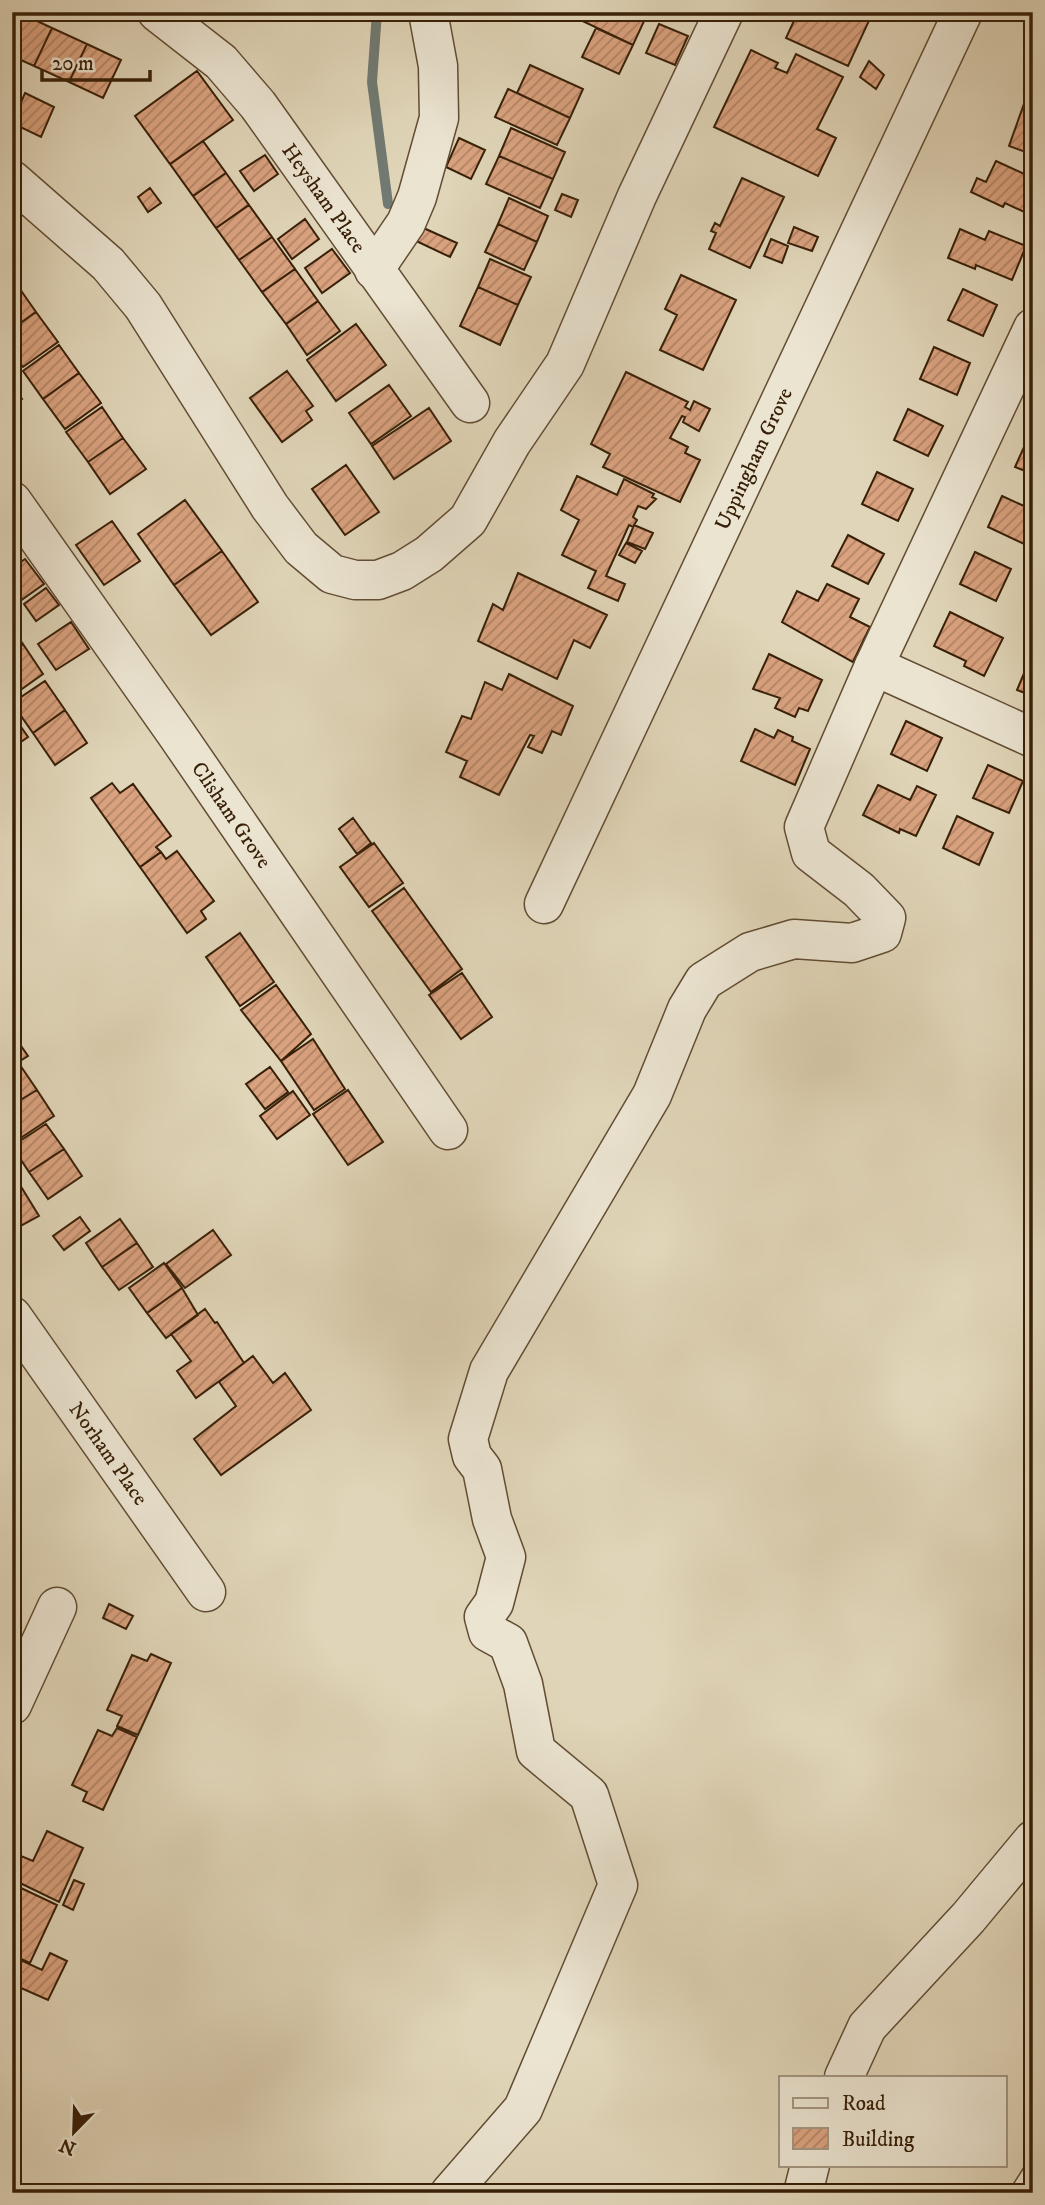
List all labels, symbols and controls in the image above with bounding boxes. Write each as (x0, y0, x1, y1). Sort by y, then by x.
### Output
scale bar (42, 38, 150, 82)
text: 20 m (52, 51, 94, 77)
street label: Heysham Place (276, 139, 371, 259)
street label: Uppingham Grove (709, 383, 799, 535)
street label: Clisham Grove (185, 757, 277, 874)
street label: Norham Place (63, 1397, 153, 1511)
legend (779, 2076, 1006, 2166)
text: Road (842, 2091, 886, 2117)
north arrow (38, 2096, 108, 2166)
text: Building (842, 2127, 915, 2153)
text: N (56, 2132, 80, 2160)

